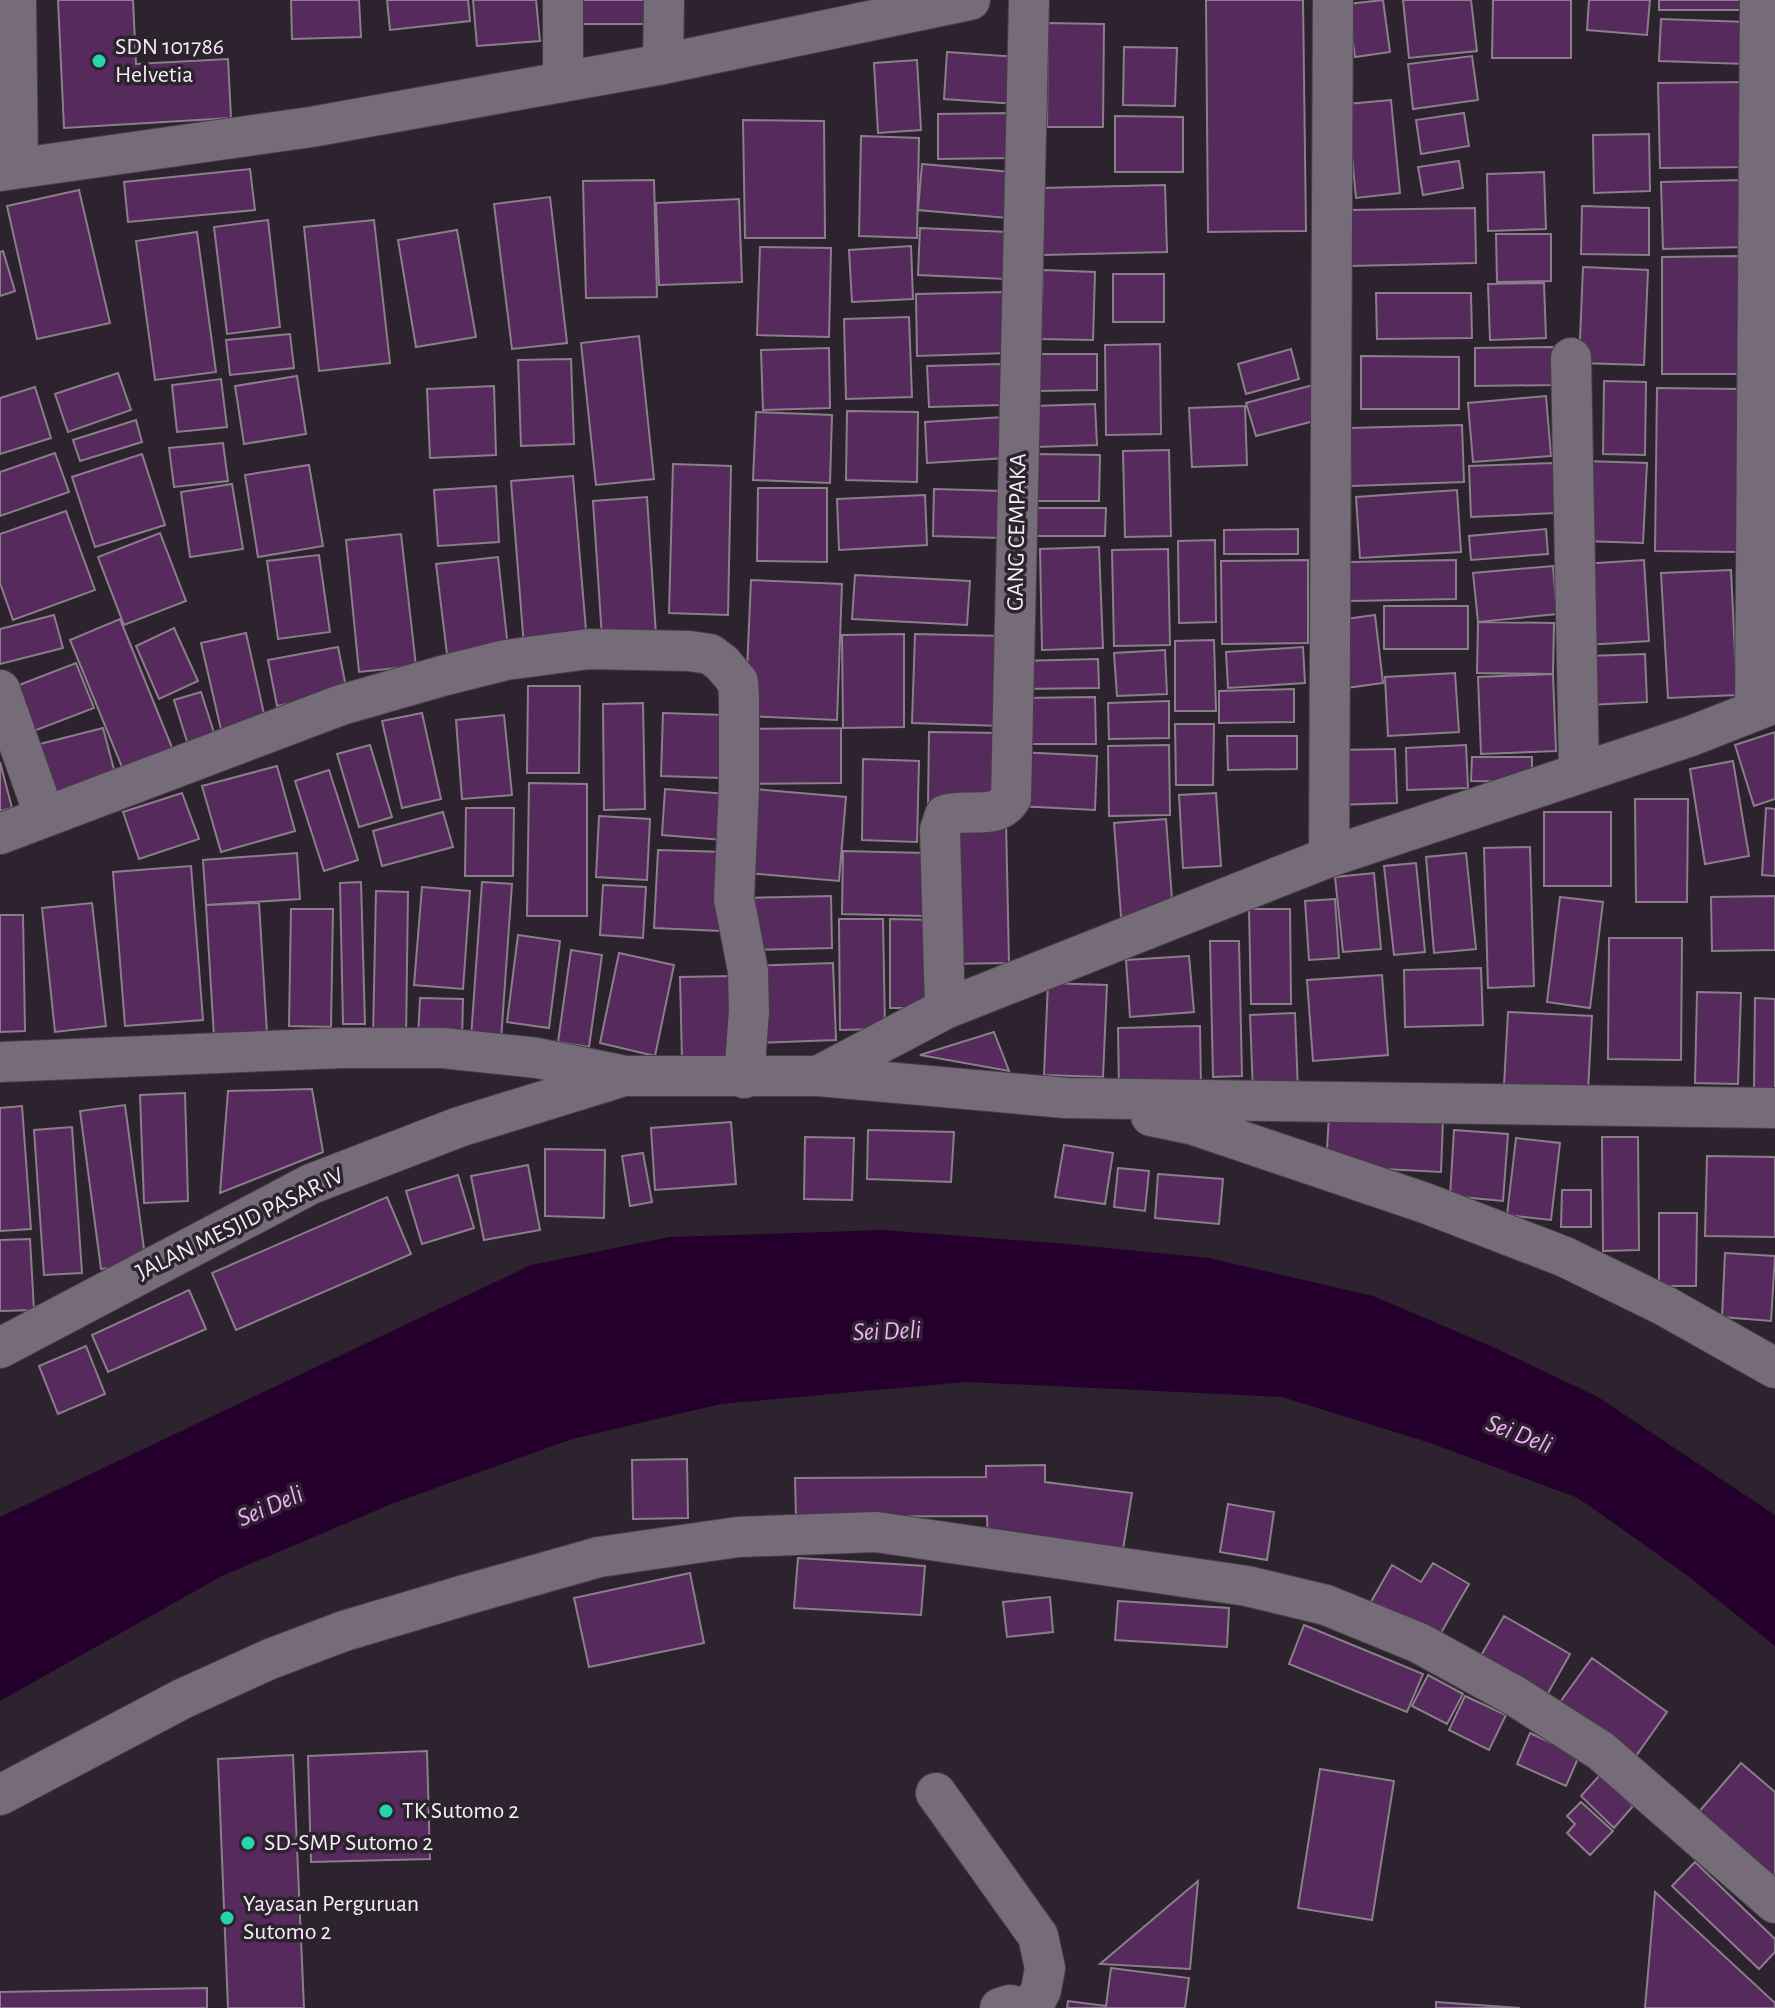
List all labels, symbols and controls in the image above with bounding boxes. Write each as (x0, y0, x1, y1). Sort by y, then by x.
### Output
place label: SDN 101786 Helvetia (115, 35, 224, 87)
marker: SDN 101786 Helvetia (90, 52, 108, 70)
street label: GANG CEMPAKA (1004, 453, 1030, 611)
street label: JALAN MESJID PASAR IV (132, 1163, 348, 1285)
water label: Sei Deli (852, 1317, 922, 1345)
water label: Sei Deli (1482, 1410, 1556, 1459)
water label: Sei Deli (233, 1481, 307, 1531)
place label: TK Sutomo 2 (402, 1799, 519, 1823)
marker: TK Sutomo 2 (377, 1802, 395, 1820)
place label: SD-SMP Sutomo 2 (264, 1831, 433, 1855)
marker: SD-SMP Sutomo 2 (239, 1834, 257, 1852)
place label: Yayasan Perguruan Sutomo 2 (243, 1892, 419, 1944)
marker: Yayasan Perguruan Sutomo 2 (218, 1909, 236, 1927)

